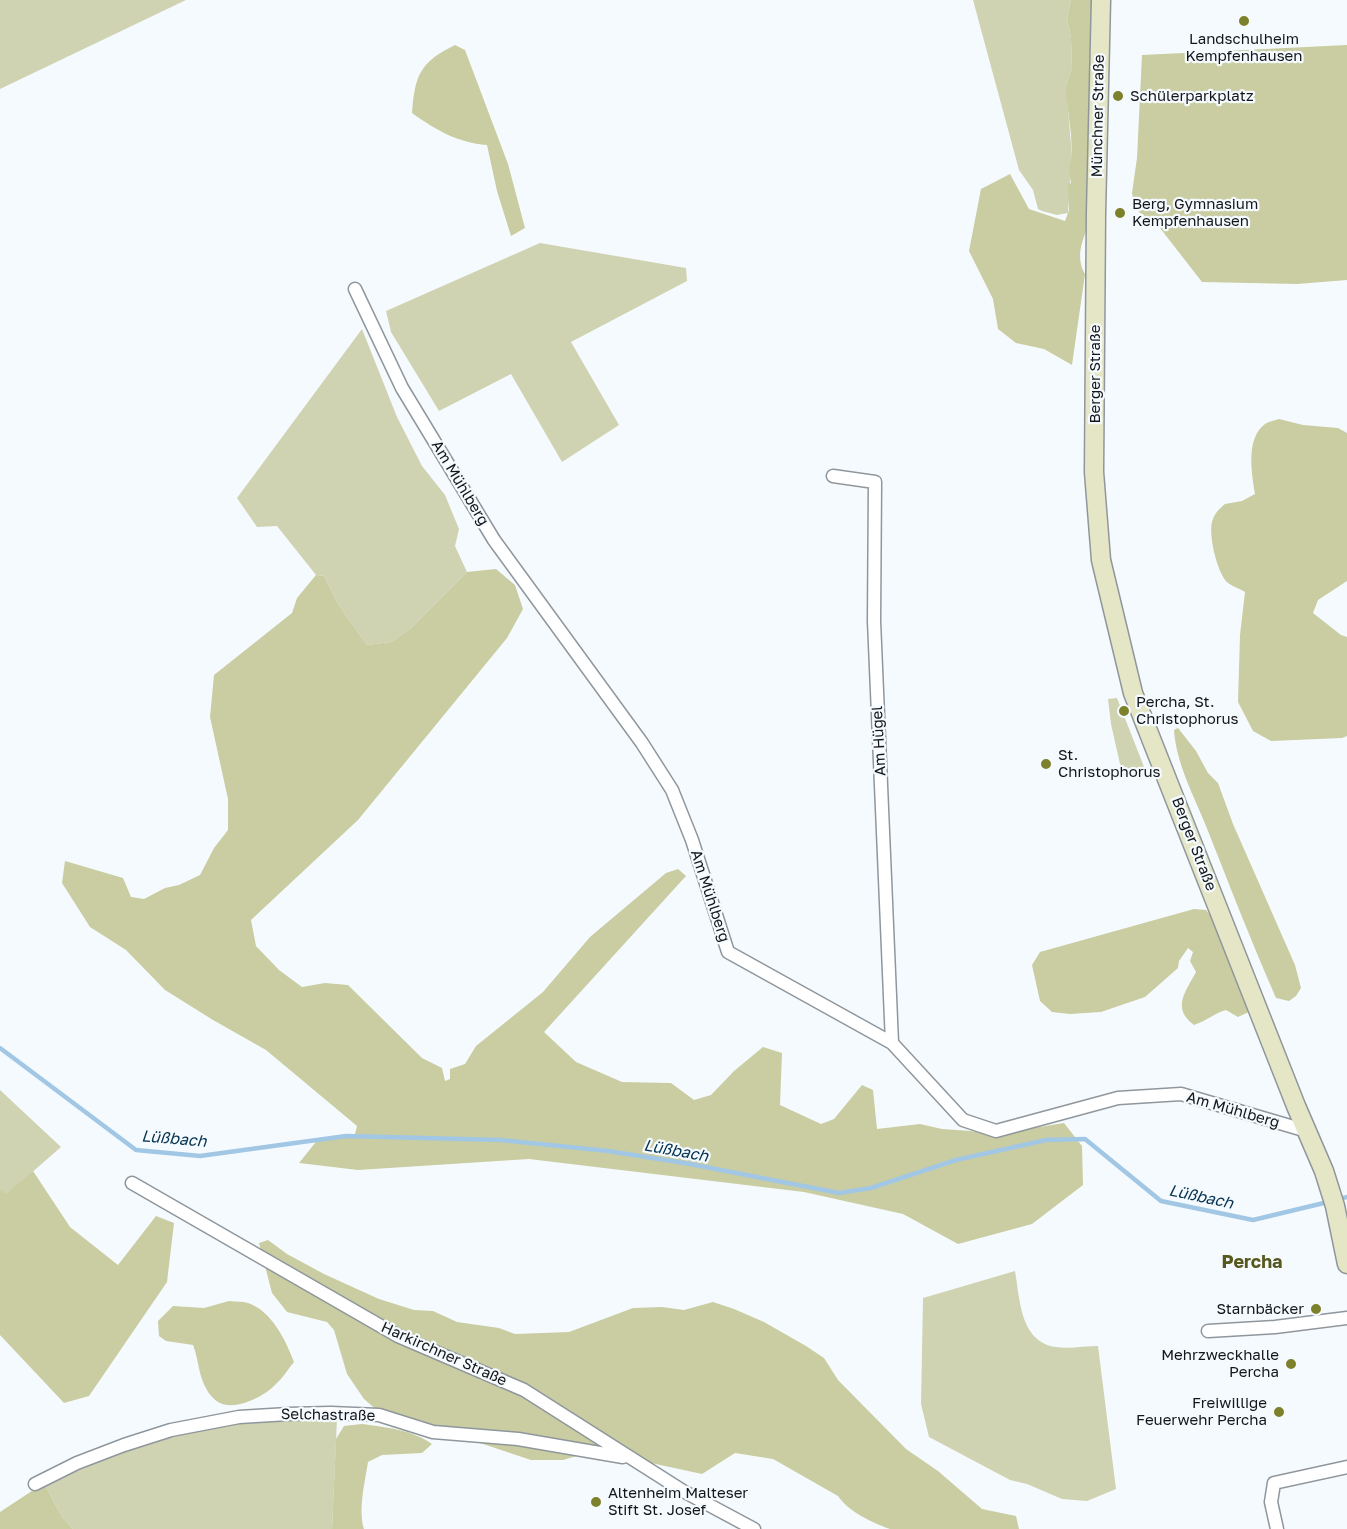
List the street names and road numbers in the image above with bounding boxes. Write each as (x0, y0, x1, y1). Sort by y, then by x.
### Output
street label: Münchner Straße (1088, 54, 1108, 178)
street label: Berger Straße (1086, 325, 1104, 423)
street label: Am Mühlberg (428, 437, 492, 529)
street label: Am Hügel (868, 705, 890, 777)
street label: Berger Straße (1168, 795, 1220, 893)
street label: Am Mühlberg (687, 848, 733, 944)
street label: Am Mühlberg (1184, 1088, 1282, 1132)
street label: Harkirchner Straße (378, 1318, 510, 1390)
street label: Selchastraße (281, 1405, 375, 1425)

